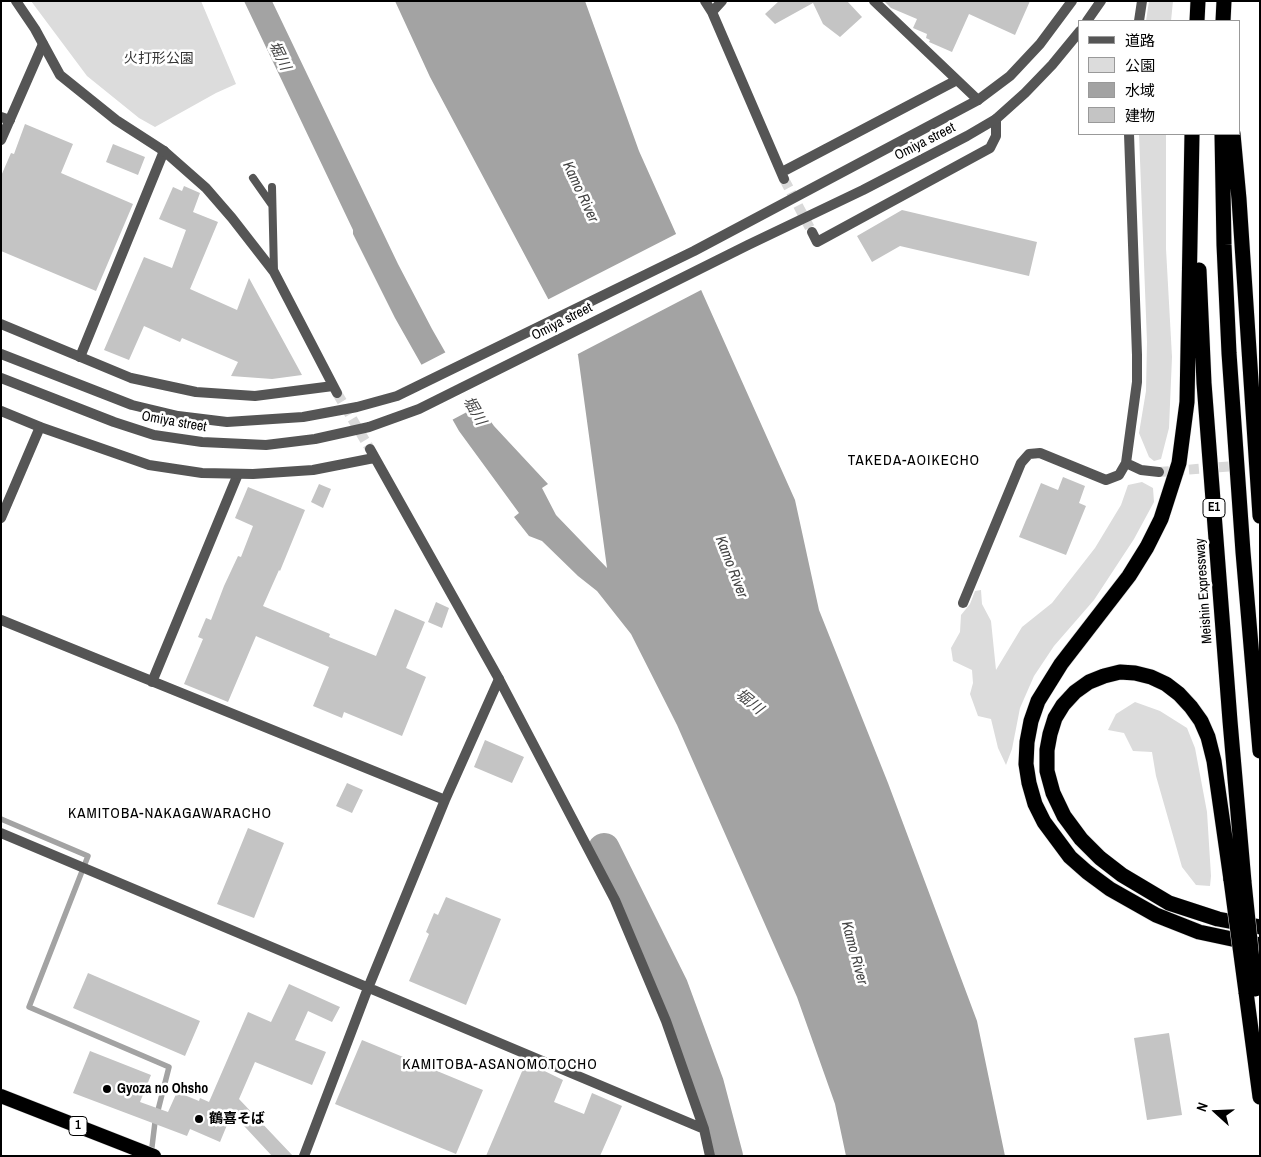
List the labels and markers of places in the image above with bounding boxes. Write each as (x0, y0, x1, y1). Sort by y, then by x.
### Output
place label: Gyoza no Ohsho (117, 1081, 208, 1097)
marker: Gyoza no Ohsho (101, 1083, 113, 1095)
place label: 鶴喜そば (209, 1111, 265, 1127)
marker: 鶴喜そば (193, 1113, 205, 1125)

